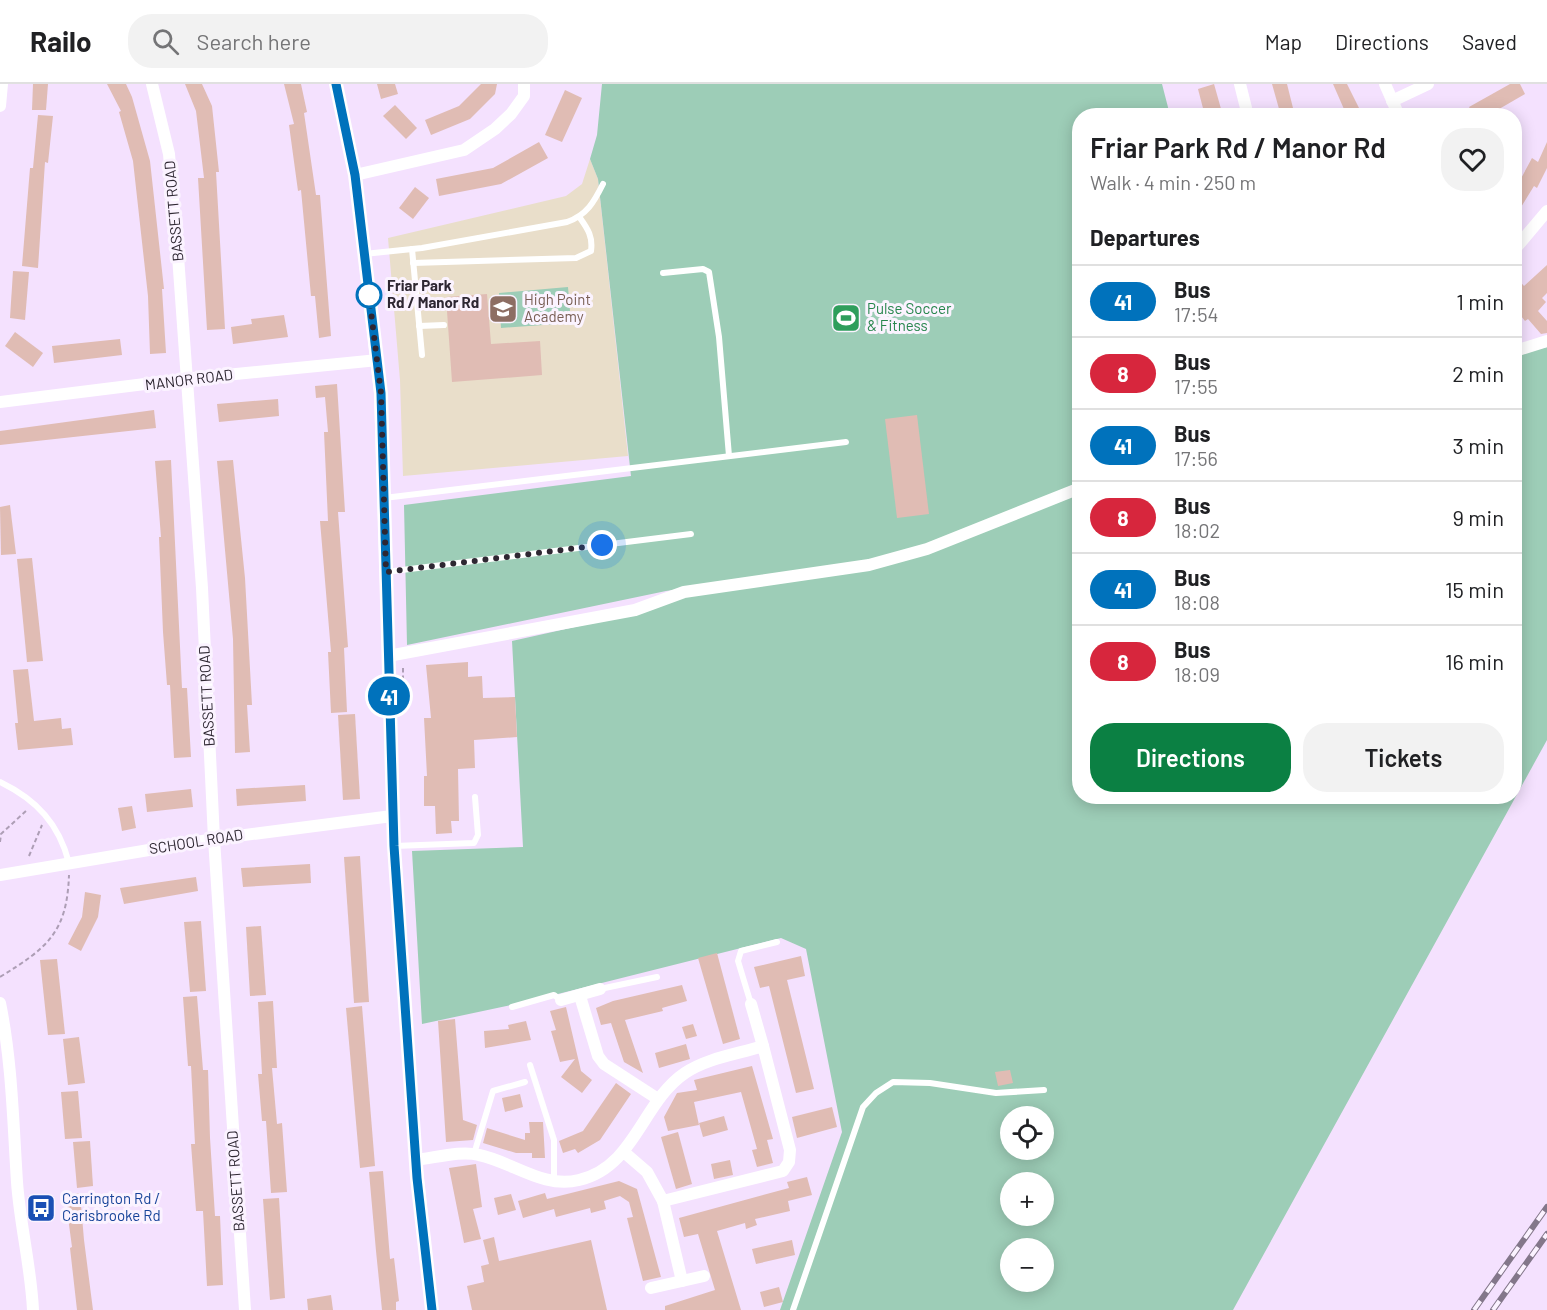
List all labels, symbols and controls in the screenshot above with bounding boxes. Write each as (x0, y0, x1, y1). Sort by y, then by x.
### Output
search box (128, 14, 548, 68)
text: Railo (30, 24, 92, 58)
icon: search (149, 25, 182, 58)
text: Search here (197, 28, 311, 54)
text: Map (1265, 29, 1302, 54)
text: Directions (1335, 29, 1429, 54)
text: Saved (1462, 29, 1517, 54)
button: heart (1441, 128, 1504, 191)
text: Friar Park Rd / Manor Rd (1090, 130, 1386, 164)
street label: BASSETT ROAD (160, 160, 186, 262)
text: Walk · 4 min · 250 m (1090, 170, 1256, 194)
text: Departures (1090, 224, 1200, 250)
place label: Friar Park Rd / Manor Rd (387, 276, 479, 311)
text: Bus (1174, 276, 1211, 302)
marker: Friar Park Rd / Manor Rd (356, 282, 382, 308)
text: 1 min (1456, 288, 1504, 314)
text: 41 (1114, 289, 1132, 314)
place label: High Point Academy (524, 290, 591, 325)
school or university icon: High Point Academy (487, 293, 519, 325)
place label: Pulse Soccer & Fitness (867, 299, 952, 334)
sports icon: Pulse Soccer & Fitness (830, 302, 862, 334)
text: 17:54 (1174, 302, 1219, 326)
text: Bus (1174, 348, 1211, 374)
text: 2 min (1452, 360, 1504, 386)
text: 8 (1117, 361, 1129, 386)
street label: MANOR ROAD (144, 365, 234, 393)
text: 17:55 (1174, 374, 1218, 398)
text: Bus (1174, 420, 1211, 446)
text: 3 min (1453, 432, 1504, 458)
text: 41 (1114, 433, 1132, 458)
text: 17:56 (1174, 446, 1218, 470)
text: Bus (1174, 492, 1211, 518)
text: 9 min (1452, 504, 1504, 530)
text: 8 (1117, 505, 1129, 530)
text: 18:02 (1174, 518, 1220, 542)
your location (587, 530, 617, 560)
text: Bus (1174, 564, 1211, 590)
text: 15 min (1445, 576, 1504, 602)
text: 41 (1114, 577, 1132, 602)
text: 18:08 (1174, 590, 1220, 614)
text: Bus (1174, 636, 1211, 662)
street label: BASSETT ROAD (194, 645, 218, 747)
text: 16 min (1445, 648, 1504, 674)
text: 8 (1117, 649, 1129, 674)
text: 18:09 (1174, 662, 1220, 686)
line badge: 41 (362, 676, 416, 716)
text: 41 (380, 684, 398, 709)
button: Directions (1090, 723, 1291, 792)
button: Tickets (1303, 723, 1504, 792)
street label: SCHOOL ROAD (148, 825, 244, 857)
map controls (1000, 1106, 1054, 1292)
button: locate (1000, 1106, 1054, 1160)
street label: BASSETT ROAD (222, 1130, 248, 1232)
button: + (1000, 1172, 1054, 1226)
place label: Carrington Rd / Carisbrooke Rd (62, 1189, 161, 1224)
bus stop icon: Carrington Rd / Carisbrooke Rd (25, 1192, 57, 1224)
button: − (1000, 1238, 1054, 1292)

